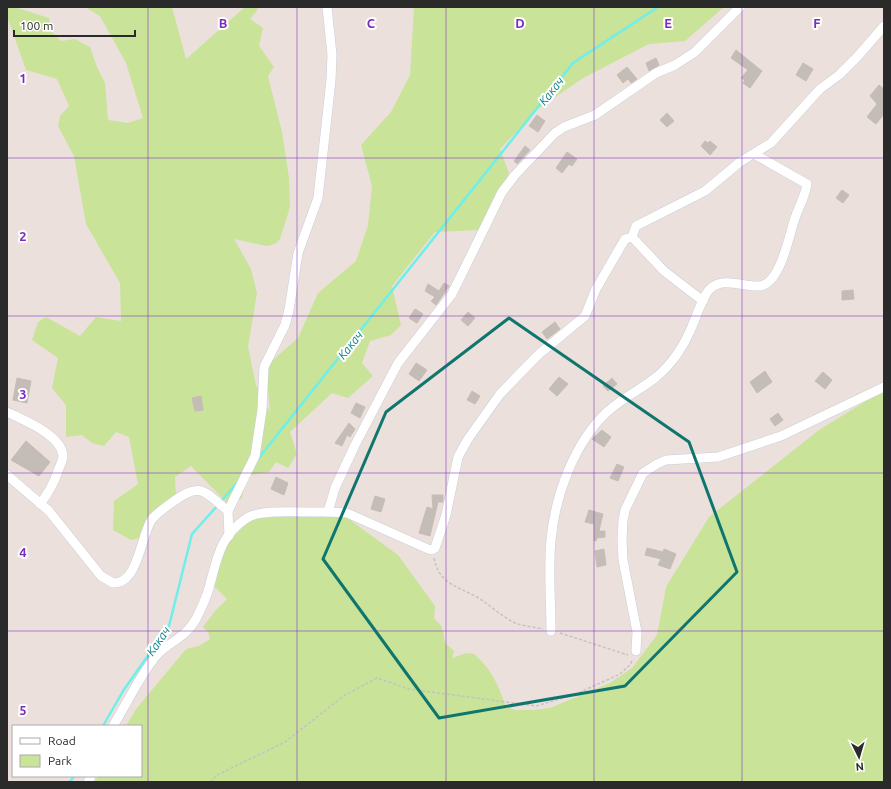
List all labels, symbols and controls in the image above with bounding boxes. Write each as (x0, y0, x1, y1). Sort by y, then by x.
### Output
scale bar (14, 12, 135, 38)
text: B (219, 16, 228, 30)
text: C (367, 16, 376, 30)
text: D (515, 16, 525, 30)
text: E (664, 16, 672, 30)
text: F (813, 16, 821, 30)
text: 100 m (20, 19, 53, 32)
text: 1 (19, 71, 27, 85)
water label: Какач (536, 74, 566, 108)
text: 2 (19, 229, 27, 243)
water label: Какач (335, 328, 365, 362)
text: 3 (19, 387, 27, 401)
text: 4 (19, 545, 27, 559)
water label: Какач (144, 624, 172, 658)
text: 5 (19, 703, 27, 717)
legend (12, 725, 142, 777)
text: Road (48, 734, 76, 747)
north arrow (839, 737, 879, 777)
text: Park (48, 754, 72, 767)
text: N (855, 761, 864, 773)

